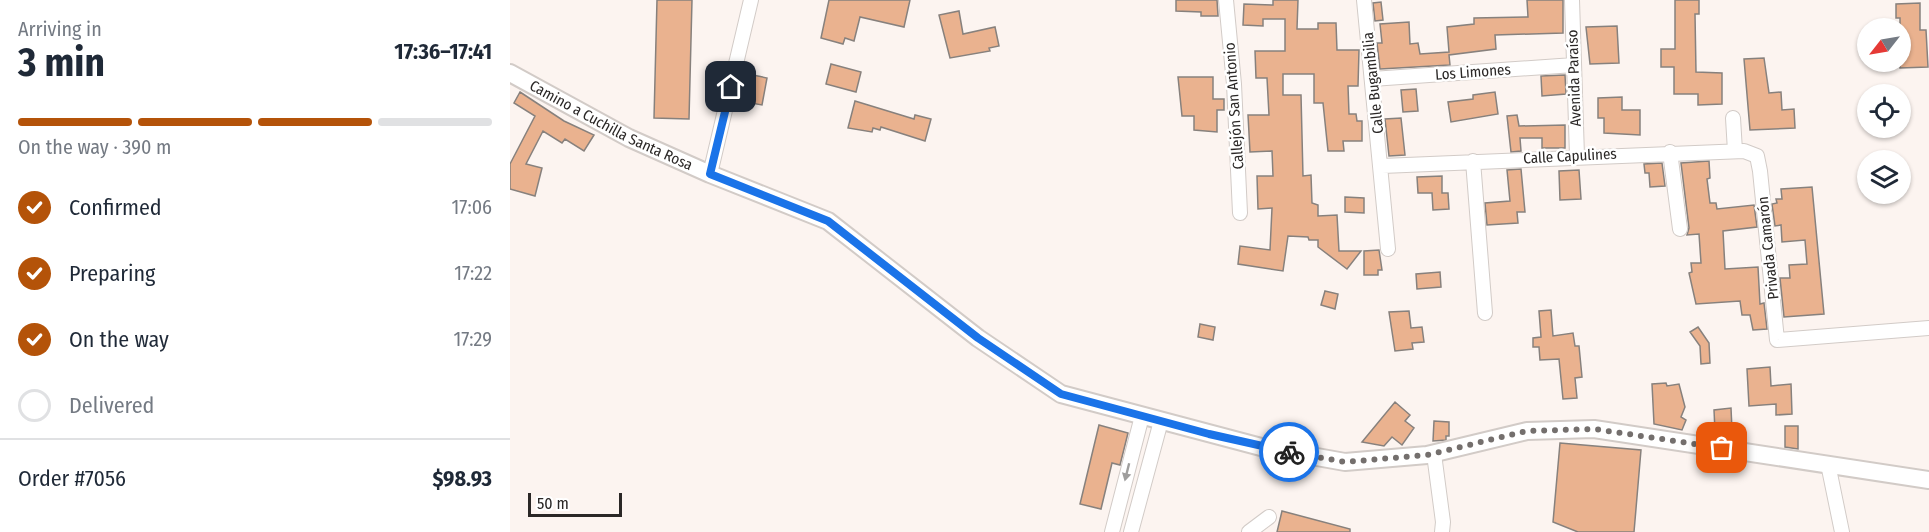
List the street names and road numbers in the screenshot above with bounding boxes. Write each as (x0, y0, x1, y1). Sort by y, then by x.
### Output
street label: Avenida Paraíso (1563, 29, 1585, 127)
street label: Calle Bugambilia (1359, 31, 1387, 135)
street label: Callejón San Antonio (1221, 42, 1247, 170)
street label: Los Limones (1435, 60, 1511, 84)
street label: Camino a Cuchilla Santa Rosa (527, 77, 695, 174)
street label: Calle Capulines (1523, 145, 1617, 167)
street label: Privada Camarón (1754, 196, 1782, 300)

